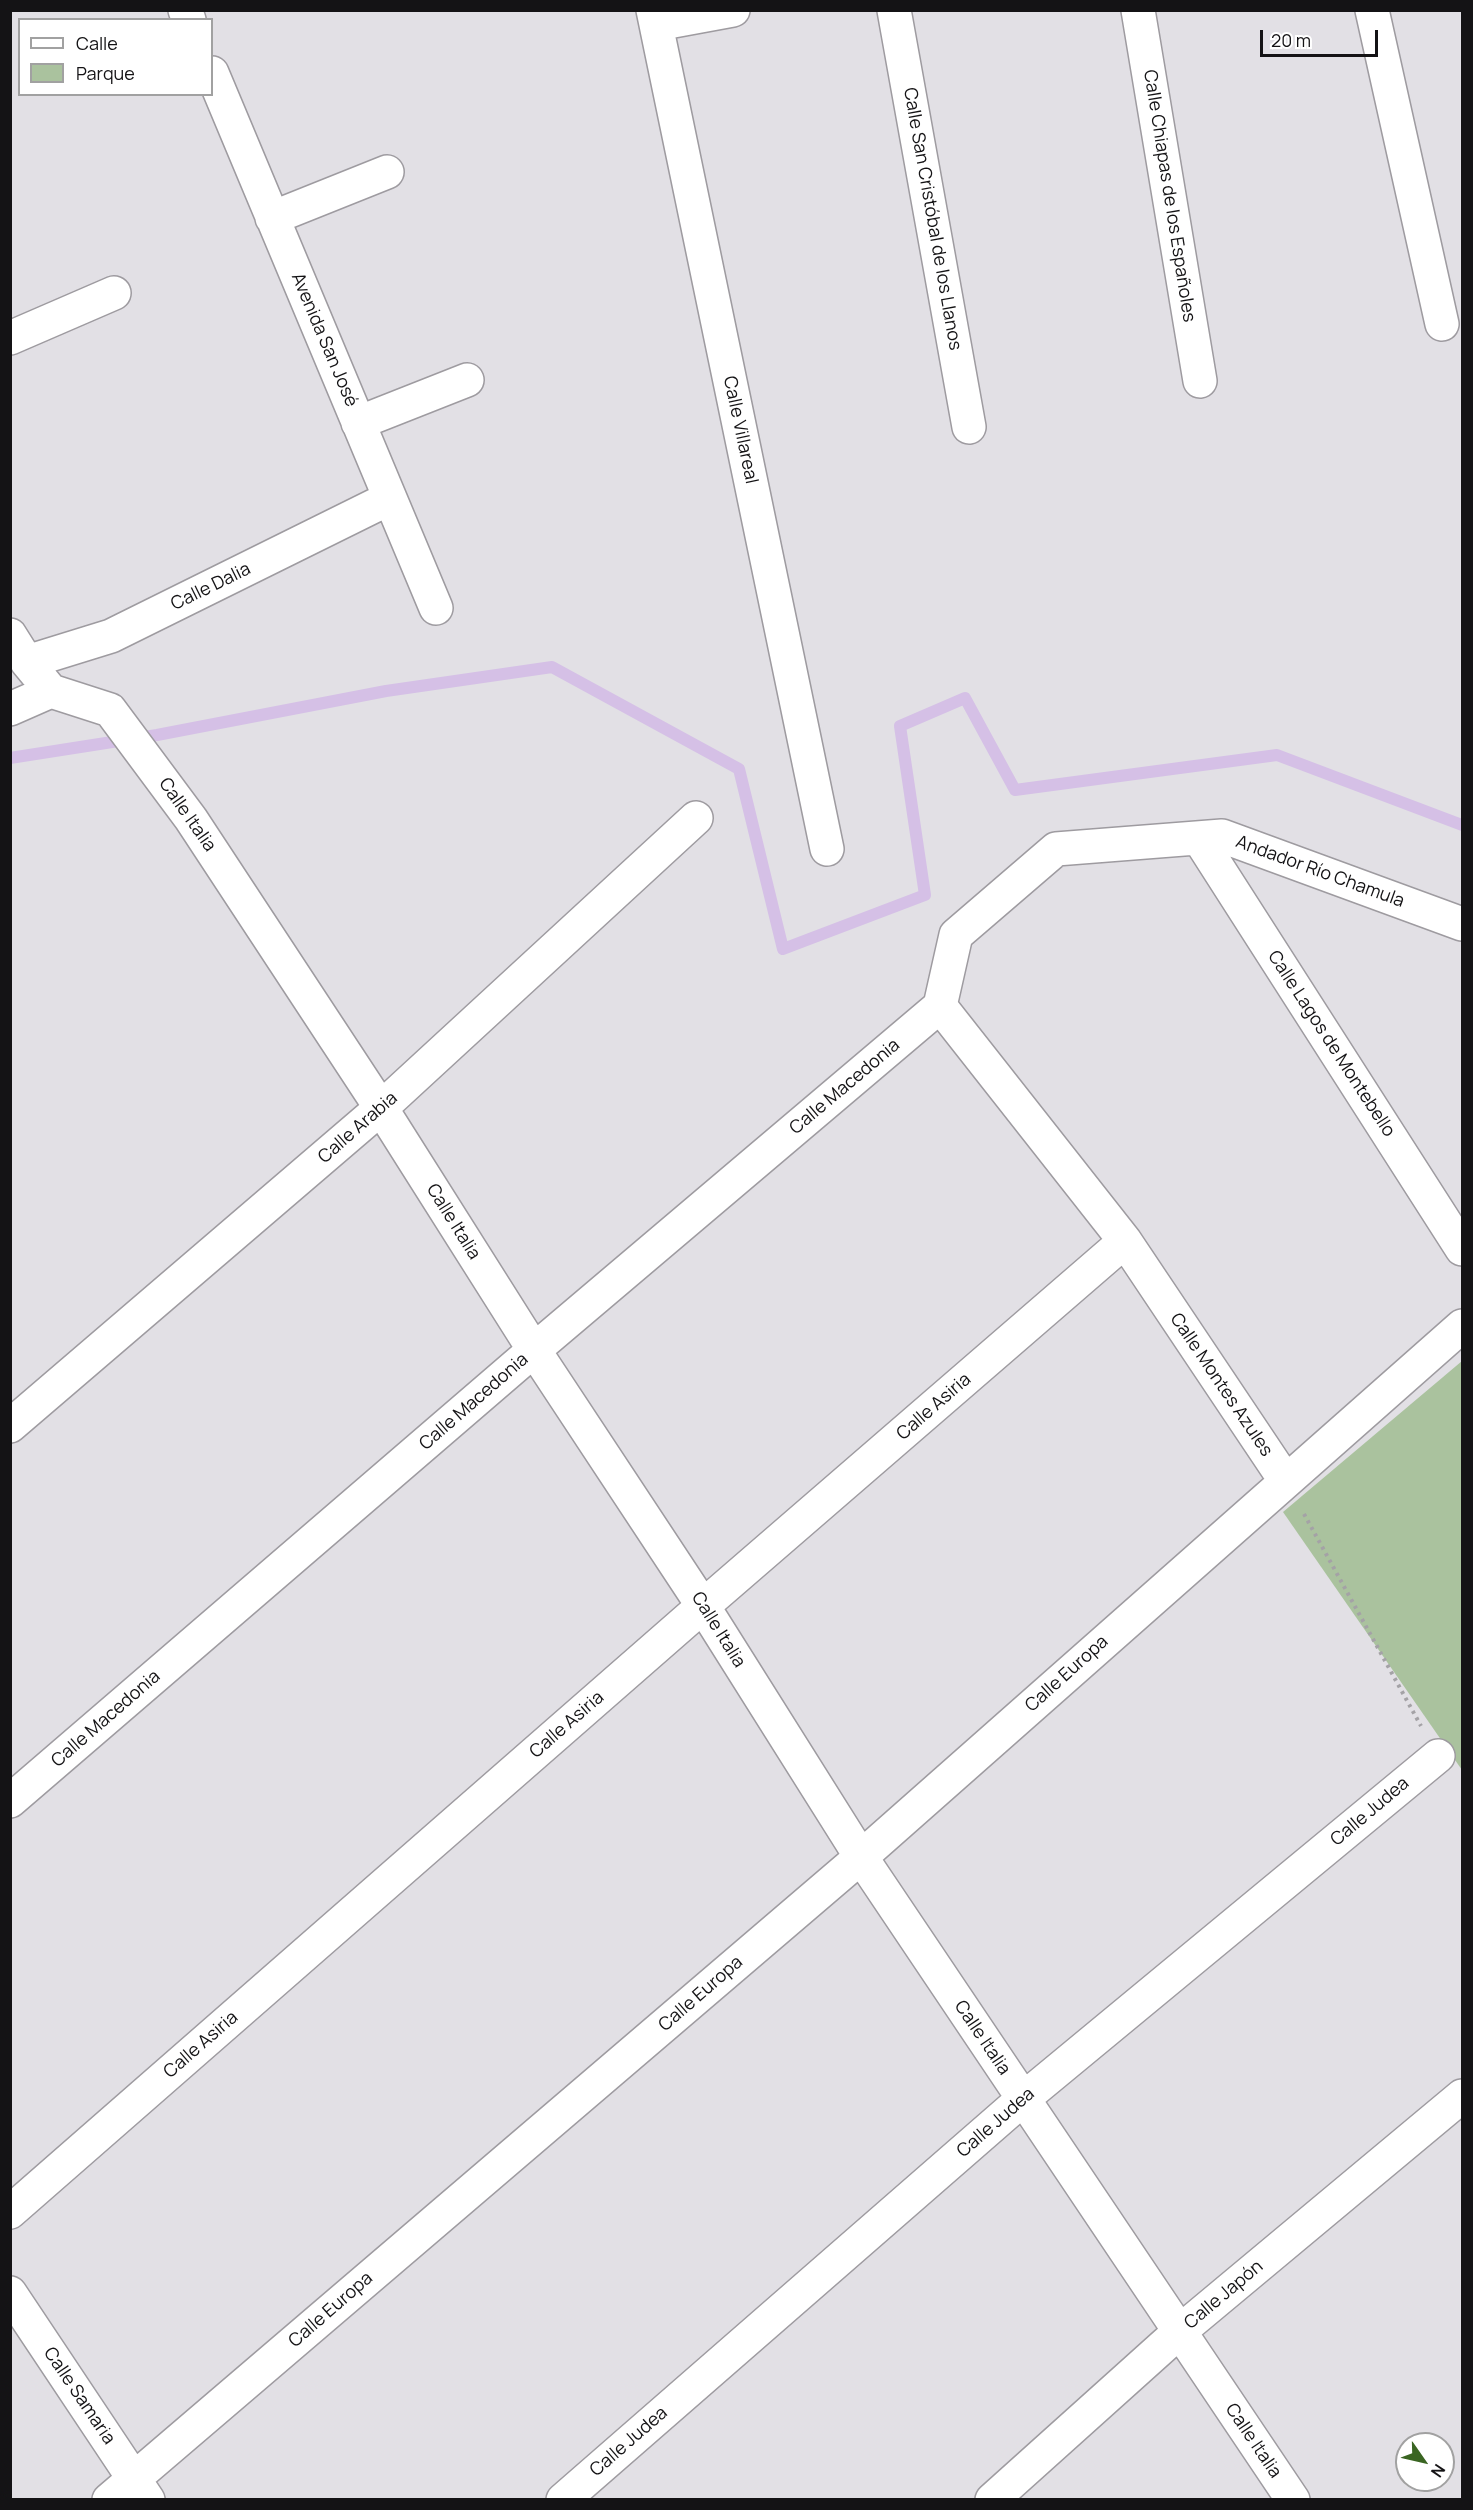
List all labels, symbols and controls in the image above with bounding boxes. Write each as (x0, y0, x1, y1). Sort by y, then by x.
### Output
legend (18, 18, 213, 96)
scale bar (1263, 18, 1382, 56)
text: 20 m (1271, 28, 1311, 52)
text: Calle (76, 31, 118, 55)
text: Parque (76, 61, 135, 85)
street label: Calle Chiapas de los Españoles (1138, 68, 1200, 324)
street label: Calle San Cristóbal de los Llanos (898, 86, 966, 352)
street label: Avenida San José (286, 270, 362, 410)
street label: Calle Villareal (718, 374, 762, 486)
street label: Calle Dalia (168, 558, 254, 616)
street label: Calle Italia (154, 774, 220, 856)
street label: Andador Río Chamula (1233, 831, 1407, 913)
street label: Calle Lagos de Montebello (1263, 947, 1399, 1141)
street label: Calle Macedonia (786, 1035, 904, 1139)
street label: Calle Arabia (314, 1088, 402, 1168)
street label: Calle Italia (421, 1180, 485, 1264)
street label: Calle Montes Azules (1165, 1309, 1277, 1461)
street label: Calle Macedonia (415, 1349, 533, 1455)
street label: Calle Asiria (893, 1369, 975, 1445)
street label: Calle Italia (686, 1588, 750, 1672)
street label: Calle Europa (1021, 1631, 1113, 1717)
street label: Calle Macedonia (47, 1666, 165, 1772)
street label: Calle Asiria (526, 1687, 608, 1763)
street label: Calle Judea (1327, 1773, 1413, 1851)
street label: Calle Europa (655, 1952, 747, 2036)
street label: Calle Italia (949, 1997, 1015, 2079)
street label: Calle Asiria (160, 2007, 242, 2083)
street label: Calle Judea (953, 2084, 1039, 2162)
street label: Calle Japón (1180, 2256, 1268, 2334)
street label: Calle Europa (285, 2268, 377, 2352)
street label: Calle Samaria (39, 2343, 119, 2449)
street label: Calle Italia (1220, 2400, 1286, 2482)
street label: Calle Judea (586, 2403, 672, 2481)
north arrow (1395, 2432, 1455, 2492)
text: N (1426, 2460, 1451, 2482)

